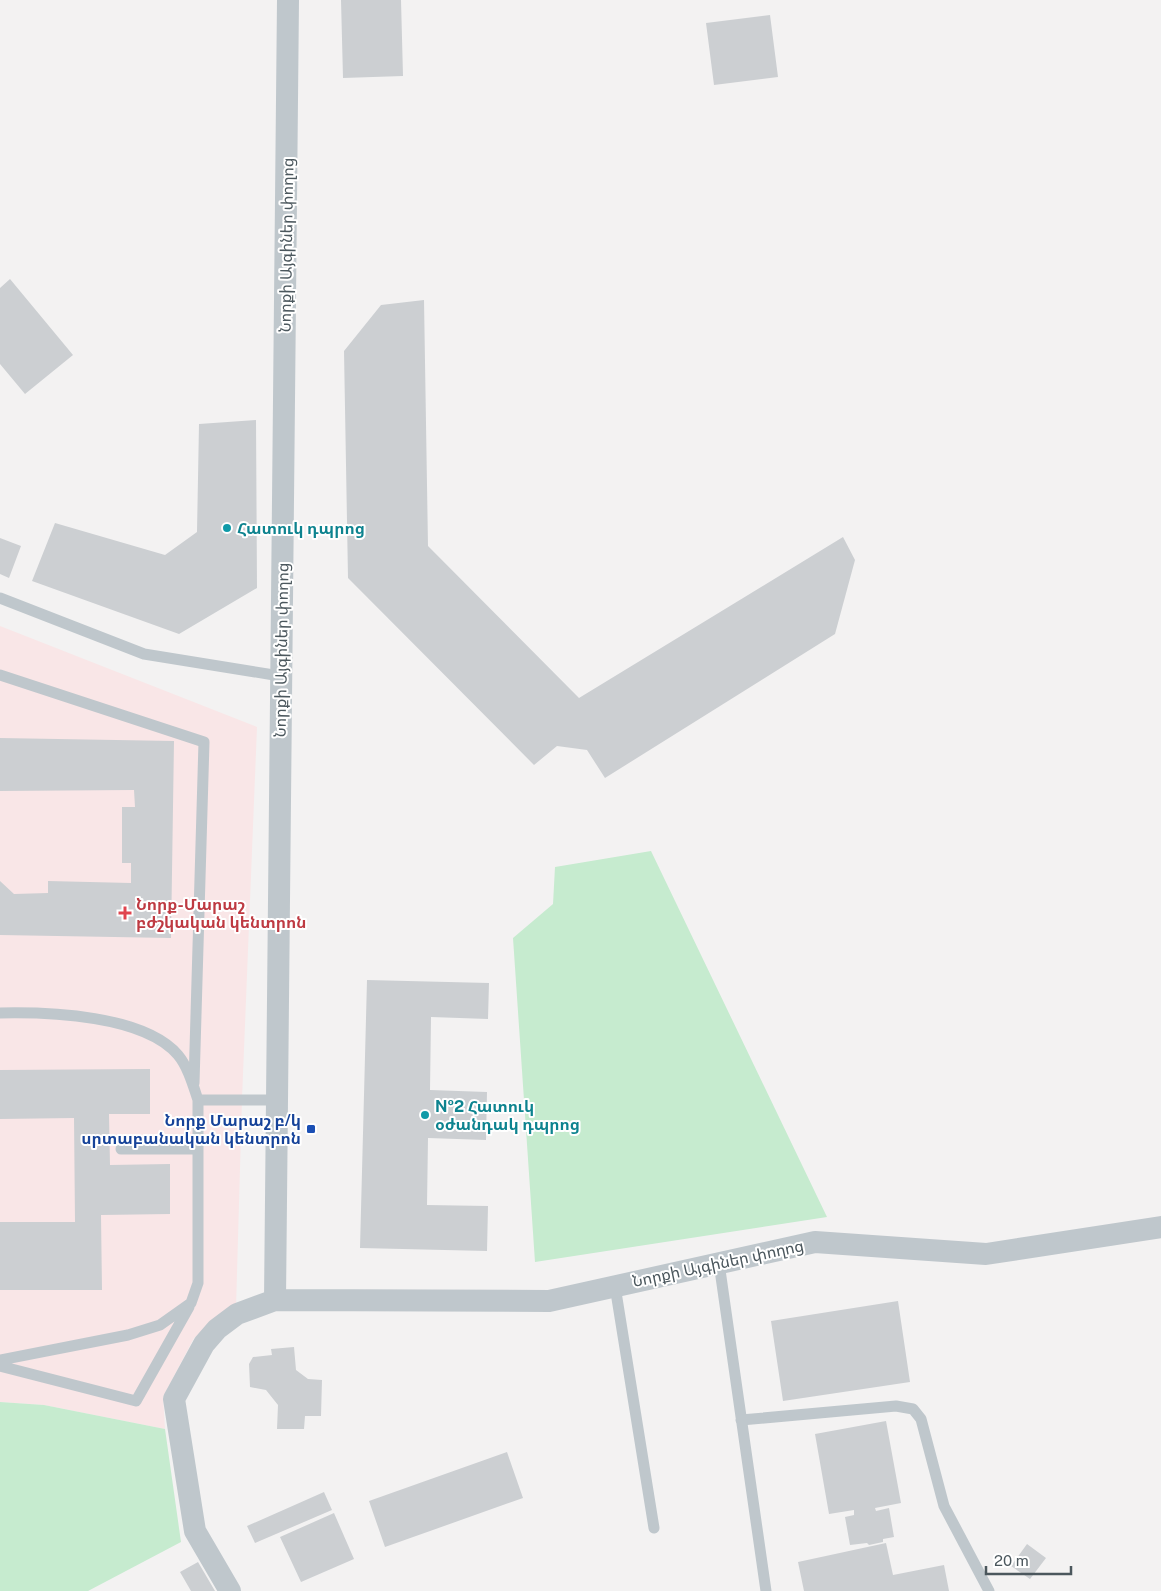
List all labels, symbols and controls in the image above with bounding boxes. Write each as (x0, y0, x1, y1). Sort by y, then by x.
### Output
street label: Նորքի Այգիներ փողոց (275, 157, 298, 333)
place label: Հատուկ դպրոց (237, 519, 365, 538)
marker: Հատուկ դպրոց (221, 522, 233, 534)
street label: Նորքի Այգիներ փողոց (270, 562, 293, 738)
place label: Նորք-Մարաշ բժշկական կենտրոն (136, 895, 306, 932)
marker: Նորք-Մարաշ բժշկական կենտրոն (118, 906, 132, 920)
place label: №2 Հատուկ օժանդակ դպրոց (435, 1097, 580, 1134)
marker: №2 Հատուկ օժանդակ դպրոց (419, 1109, 431, 1121)
place label: Նորք Մարաշ բ/կ սրտաբանական կենտրոն (81, 1111, 301, 1148)
marker: Նորք Մարաշ բ/կ սրտաբանական կենտրոն (305, 1123, 317, 1135)
street label: Նորքի Այգիներ փողոց (631, 1236, 806, 1291)
scale bar (986, 1544, 1071, 1576)
text: 20 m (994, 1552, 1029, 1569)

